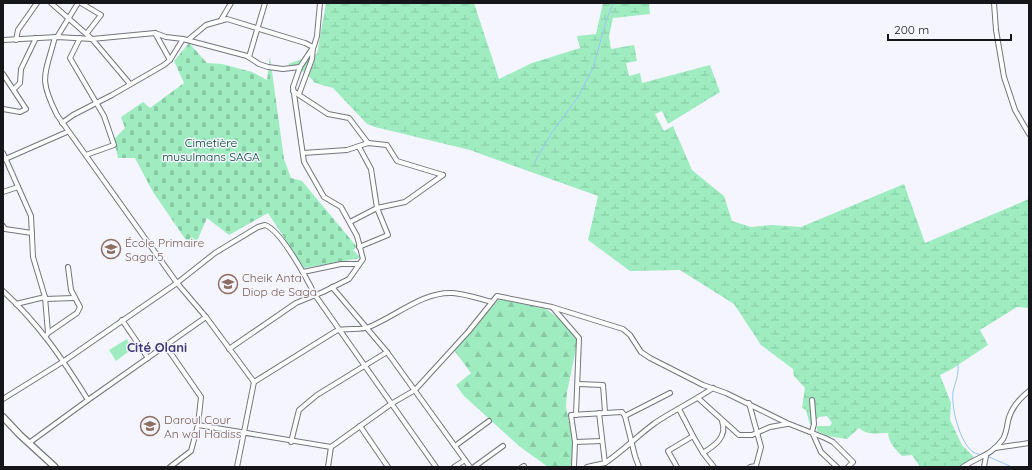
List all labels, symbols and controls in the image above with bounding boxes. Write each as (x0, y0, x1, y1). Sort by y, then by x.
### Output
scale bar (888, 16, 1011, 42)
text: 200 m (894, 22, 929, 37)
park label: Cimetière musulmans SAGA (162, 135, 260, 164)
place label: École Primaire Saga 5 (125, 235, 204, 264)
school or university icon: École Primaire Saga 5 (100, 238, 122, 260)
place label: Cheik Anta Diop de Saga (242, 270, 317, 299)
school or university icon: Cheik Anta Diop de Saga (217, 273, 239, 295)
district label: Cité Olani (127, 339, 187, 355)
place label: Daroul Cour An wal Hadiss (164, 412, 242, 441)
school or university icon: Daroul Cour An wal Hadiss (139, 415, 161, 437)

